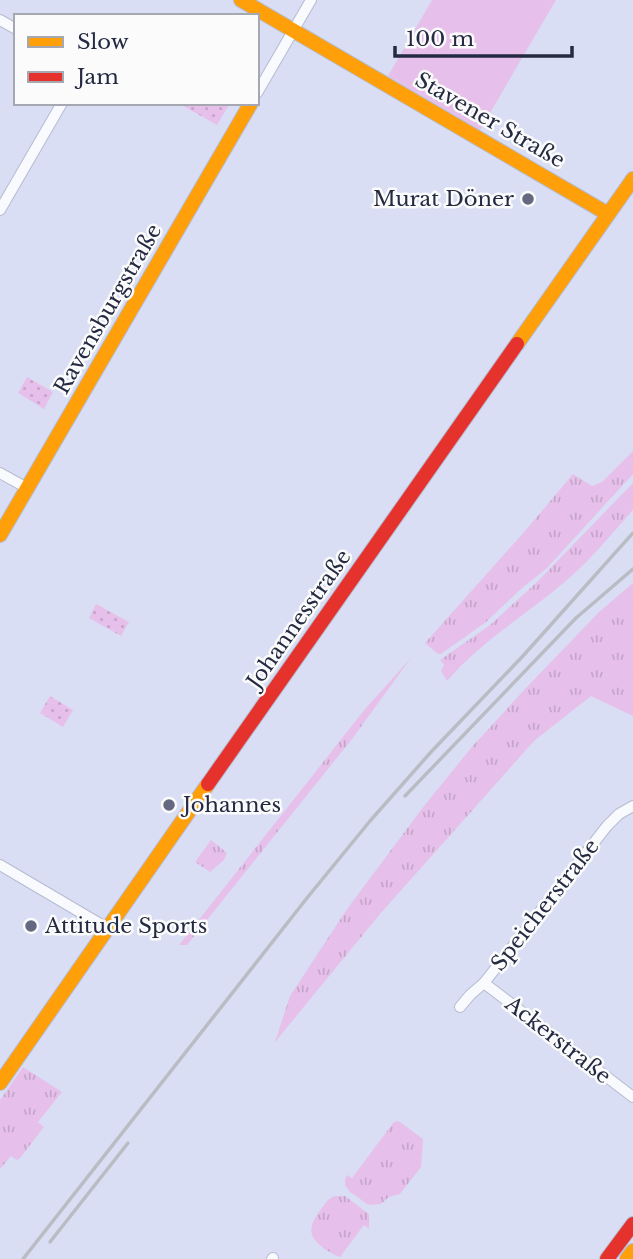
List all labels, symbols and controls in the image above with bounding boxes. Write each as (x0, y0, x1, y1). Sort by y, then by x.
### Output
legend (14, 14, 259, 105)
scale bar (395, 14, 572, 58)
text: 100 m (406, 26, 474, 52)
text: Slow (77, 29, 129, 55)
text: Jam (74, 64, 119, 90)
street label: Stavener Straße (411, 67, 569, 173)
place label: Murat Döner (373, 186, 514, 212)
marker: Murat Döner (520, 191, 536, 207)
street label: Ravensburgstraße (49, 219, 167, 399)
street label: Johannesstraße (240, 545, 357, 696)
place label: Johannes (180, 792, 281, 818)
marker: Johannes (161, 797, 177, 813)
street label: Speicherstraße (485, 834, 605, 976)
place label: Attitude Sports (44, 913, 207, 939)
marker: Attitude Sports (23, 918, 39, 934)
street label: Ackerstraße (499, 990, 616, 1089)

